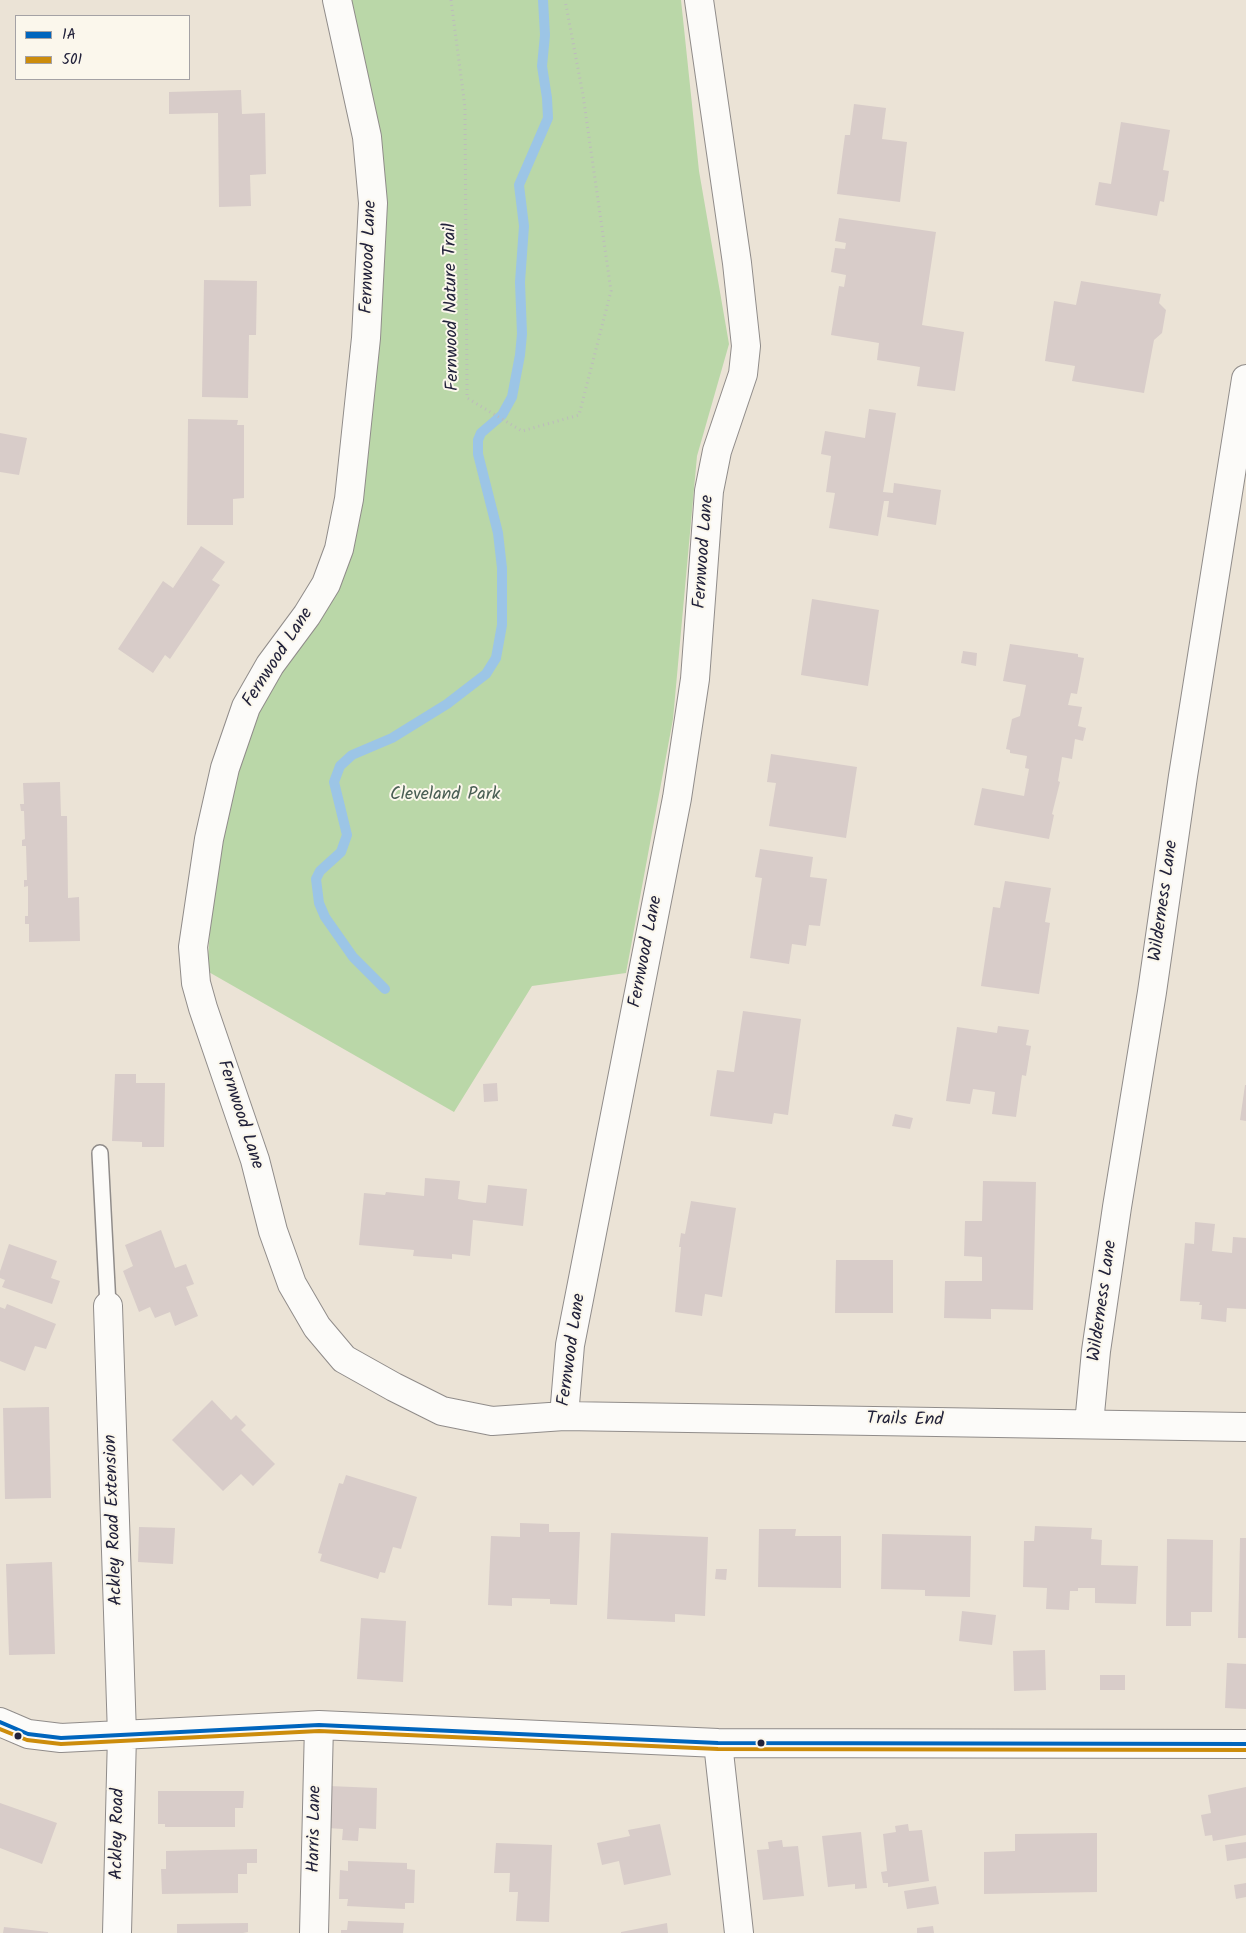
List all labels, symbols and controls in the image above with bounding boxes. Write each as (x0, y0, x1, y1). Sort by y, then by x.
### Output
legend (15, 15, 190, 80)
text: 1A (62, 23, 76, 47)
text: 501 (62, 48, 82, 72)
street label: Fernwood Lane (357, 200, 383, 314)
street label: Fernwood Nature Trail (441, 223, 465, 391)
street label: Fernwood Lane (690, 495, 720, 609)
street label: Fernwood Lane (239, 604, 319, 712)
park label: Cleveland Park (390, 785, 500, 807)
street label: Wilderness Lane (1146, 839, 1184, 963)
street label: Fernwood Lane (626, 894, 668, 1010)
street label: Fernwood Lane (211, 1058, 267, 1172)
street label: Wilderness Lane (1085, 1239, 1123, 1363)
street label: Fernwood Lane (554, 1292, 592, 1408)
street label: Trails End (866, 1410, 944, 1432)
street label: Ackley Road Extension (101, 1434, 129, 1606)
unlabelled marker (13, 1731, 23, 1741)
unlabelled marker (756, 1738, 766, 1748)
street label: Harris Lane (304, 1785, 328, 1873)
street label: Ackley Road (107, 1788, 131, 1880)

